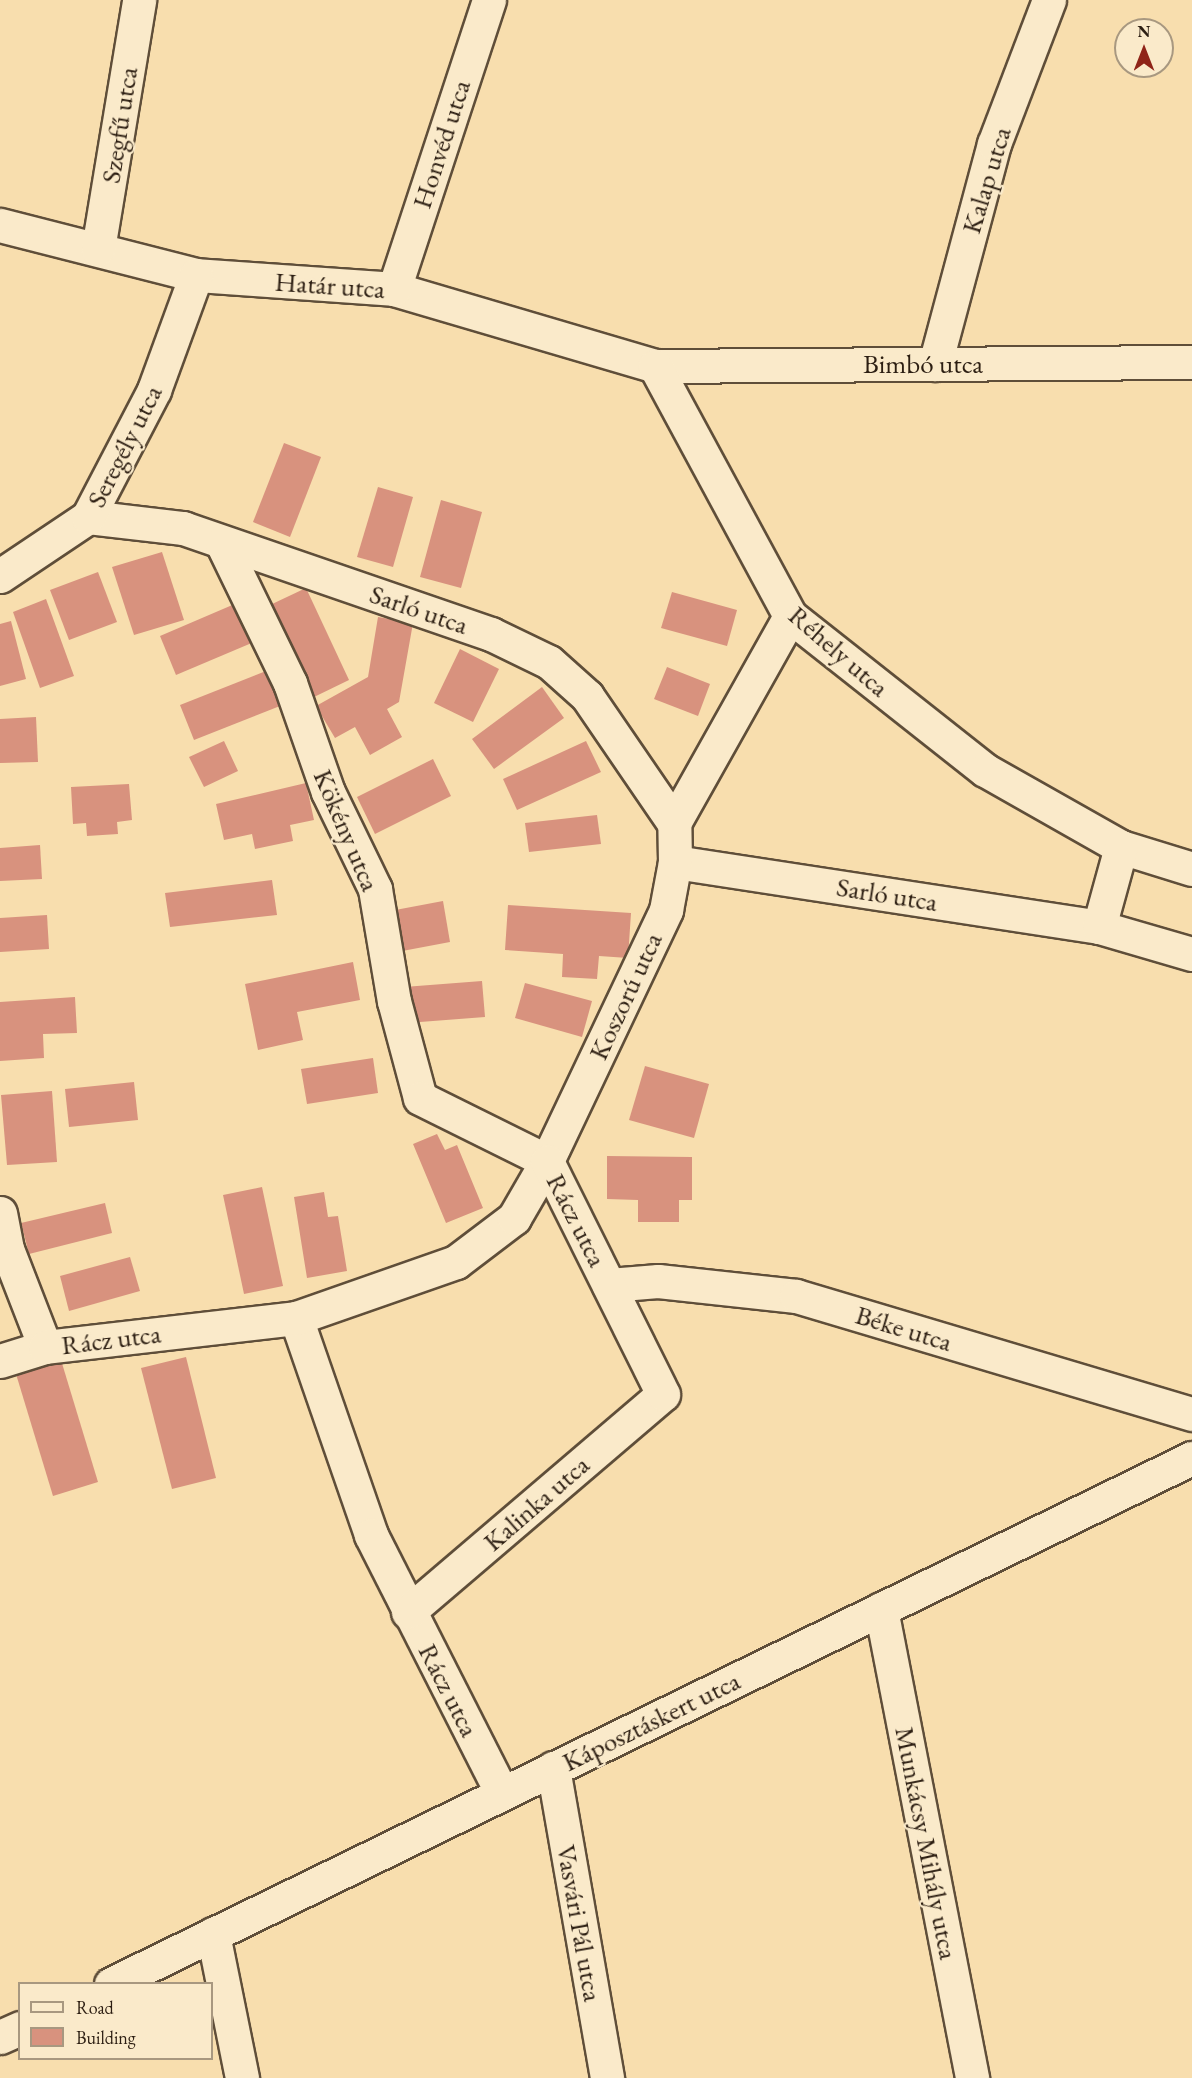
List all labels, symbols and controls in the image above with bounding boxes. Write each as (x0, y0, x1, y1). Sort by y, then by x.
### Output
north arrow (1114, 18, 1174, 78)
text: N (1138, 21, 1150, 42)
street label: Szegfű utca (94, 65, 144, 185)
street label: Honvéd utca (405, 76, 477, 212)
street label: Kalap utca (954, 123, 1018, 237)
street label: Határ utca (274, 265, 386, 305)
street label: Bimbó utca (863, 348, 983, 380)
street label: Seregély utca (79, 380, 169, 512)
street label: Sarló utca (366, 577, 472, 641)
street label: Réhely utca (782, 599, 896, 703)
street label: Kökény utca (307, 764, 387, 896)
street label: Sarló utca (834, 870, 940, 918)
street label: Koszorú utca (581, 927, 669, 1065)
street label: Rácz utca (540, 1168, 614, 1272)
street label: Béke utca (852, 1298, 956, 1358)
street label: Rácz utca (59, 1317, 163, 1361)
street label: Kalinka utca (477, 1448, 595, 1558)
street label: Rácz utca (412, 1638, 486, 1742)
street label: Káposztáskert utca (557, 1664, 745, 1778)
street label: Munkácsy Mihály utca (889, 1724, 965, 1962)
street label: Vasvári Pál utca (550, 1842, 610, 2004)
legend (18, 1982, 213, 2060)
text: Road (76, 1996, 114, 2019)
text: Building (76, 2026, 136, 2049)

